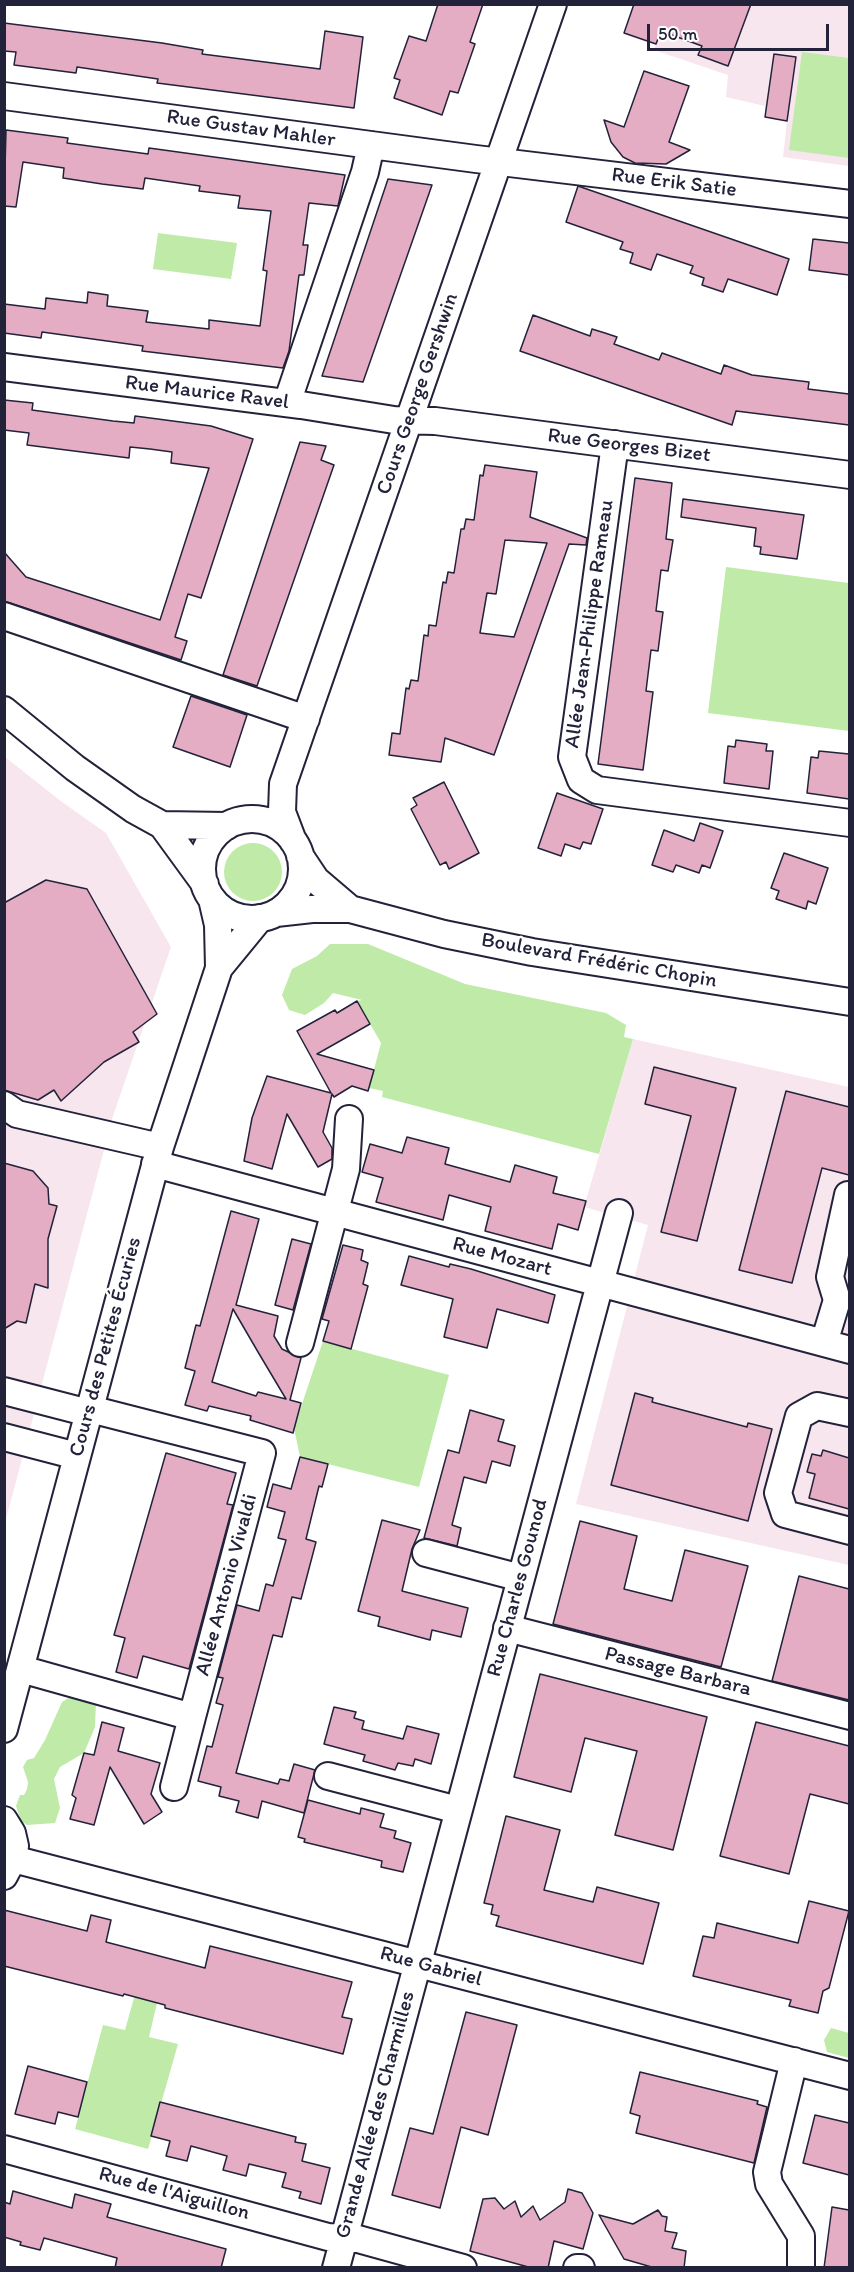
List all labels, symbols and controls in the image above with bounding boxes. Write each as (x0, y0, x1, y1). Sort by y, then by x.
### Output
scale bar (650, 12, 832, 50)
text: 50 m (658, 23, 698, 45)
street label: Rue Gustav Mahler (165, 105, 337, 153)
street label: Rue Erik Satie (610, 163, 738, 203)
street label: Cours George Gershwin (372, 290, 464, 498)
street label: Rue Maurice Ravel (124, 370, 290, 416)
street label: Rue Georges Bizet (546, 424, 712, 468)
street label: Allée Jean-Philippe Rameau (560, 498, 620, 750)
street label: Boulevard Frédéric Chopin (479, 928, 719, 994)
street label: Rue Mozart (449, 1232, 555, 1282)
street label: Cours des Petites Écuries (65, 1234, 147, 1460)
street label: Allée Antonio Vivaldi (191, 1491, 263, 1679)
street label: Rue Charles Gounod (482, 1496, 554, 1680)
street label: Passage Barbara (602, 1642, 754, 1702)
street label: Rue Gabriel (377, 1941, 485, 1993)
street label: Grande Allée des Charmilles (331, 1989, 421, 2241)
street label: Rue de l'Aiguillon (96, 2162, 252, 2226)

